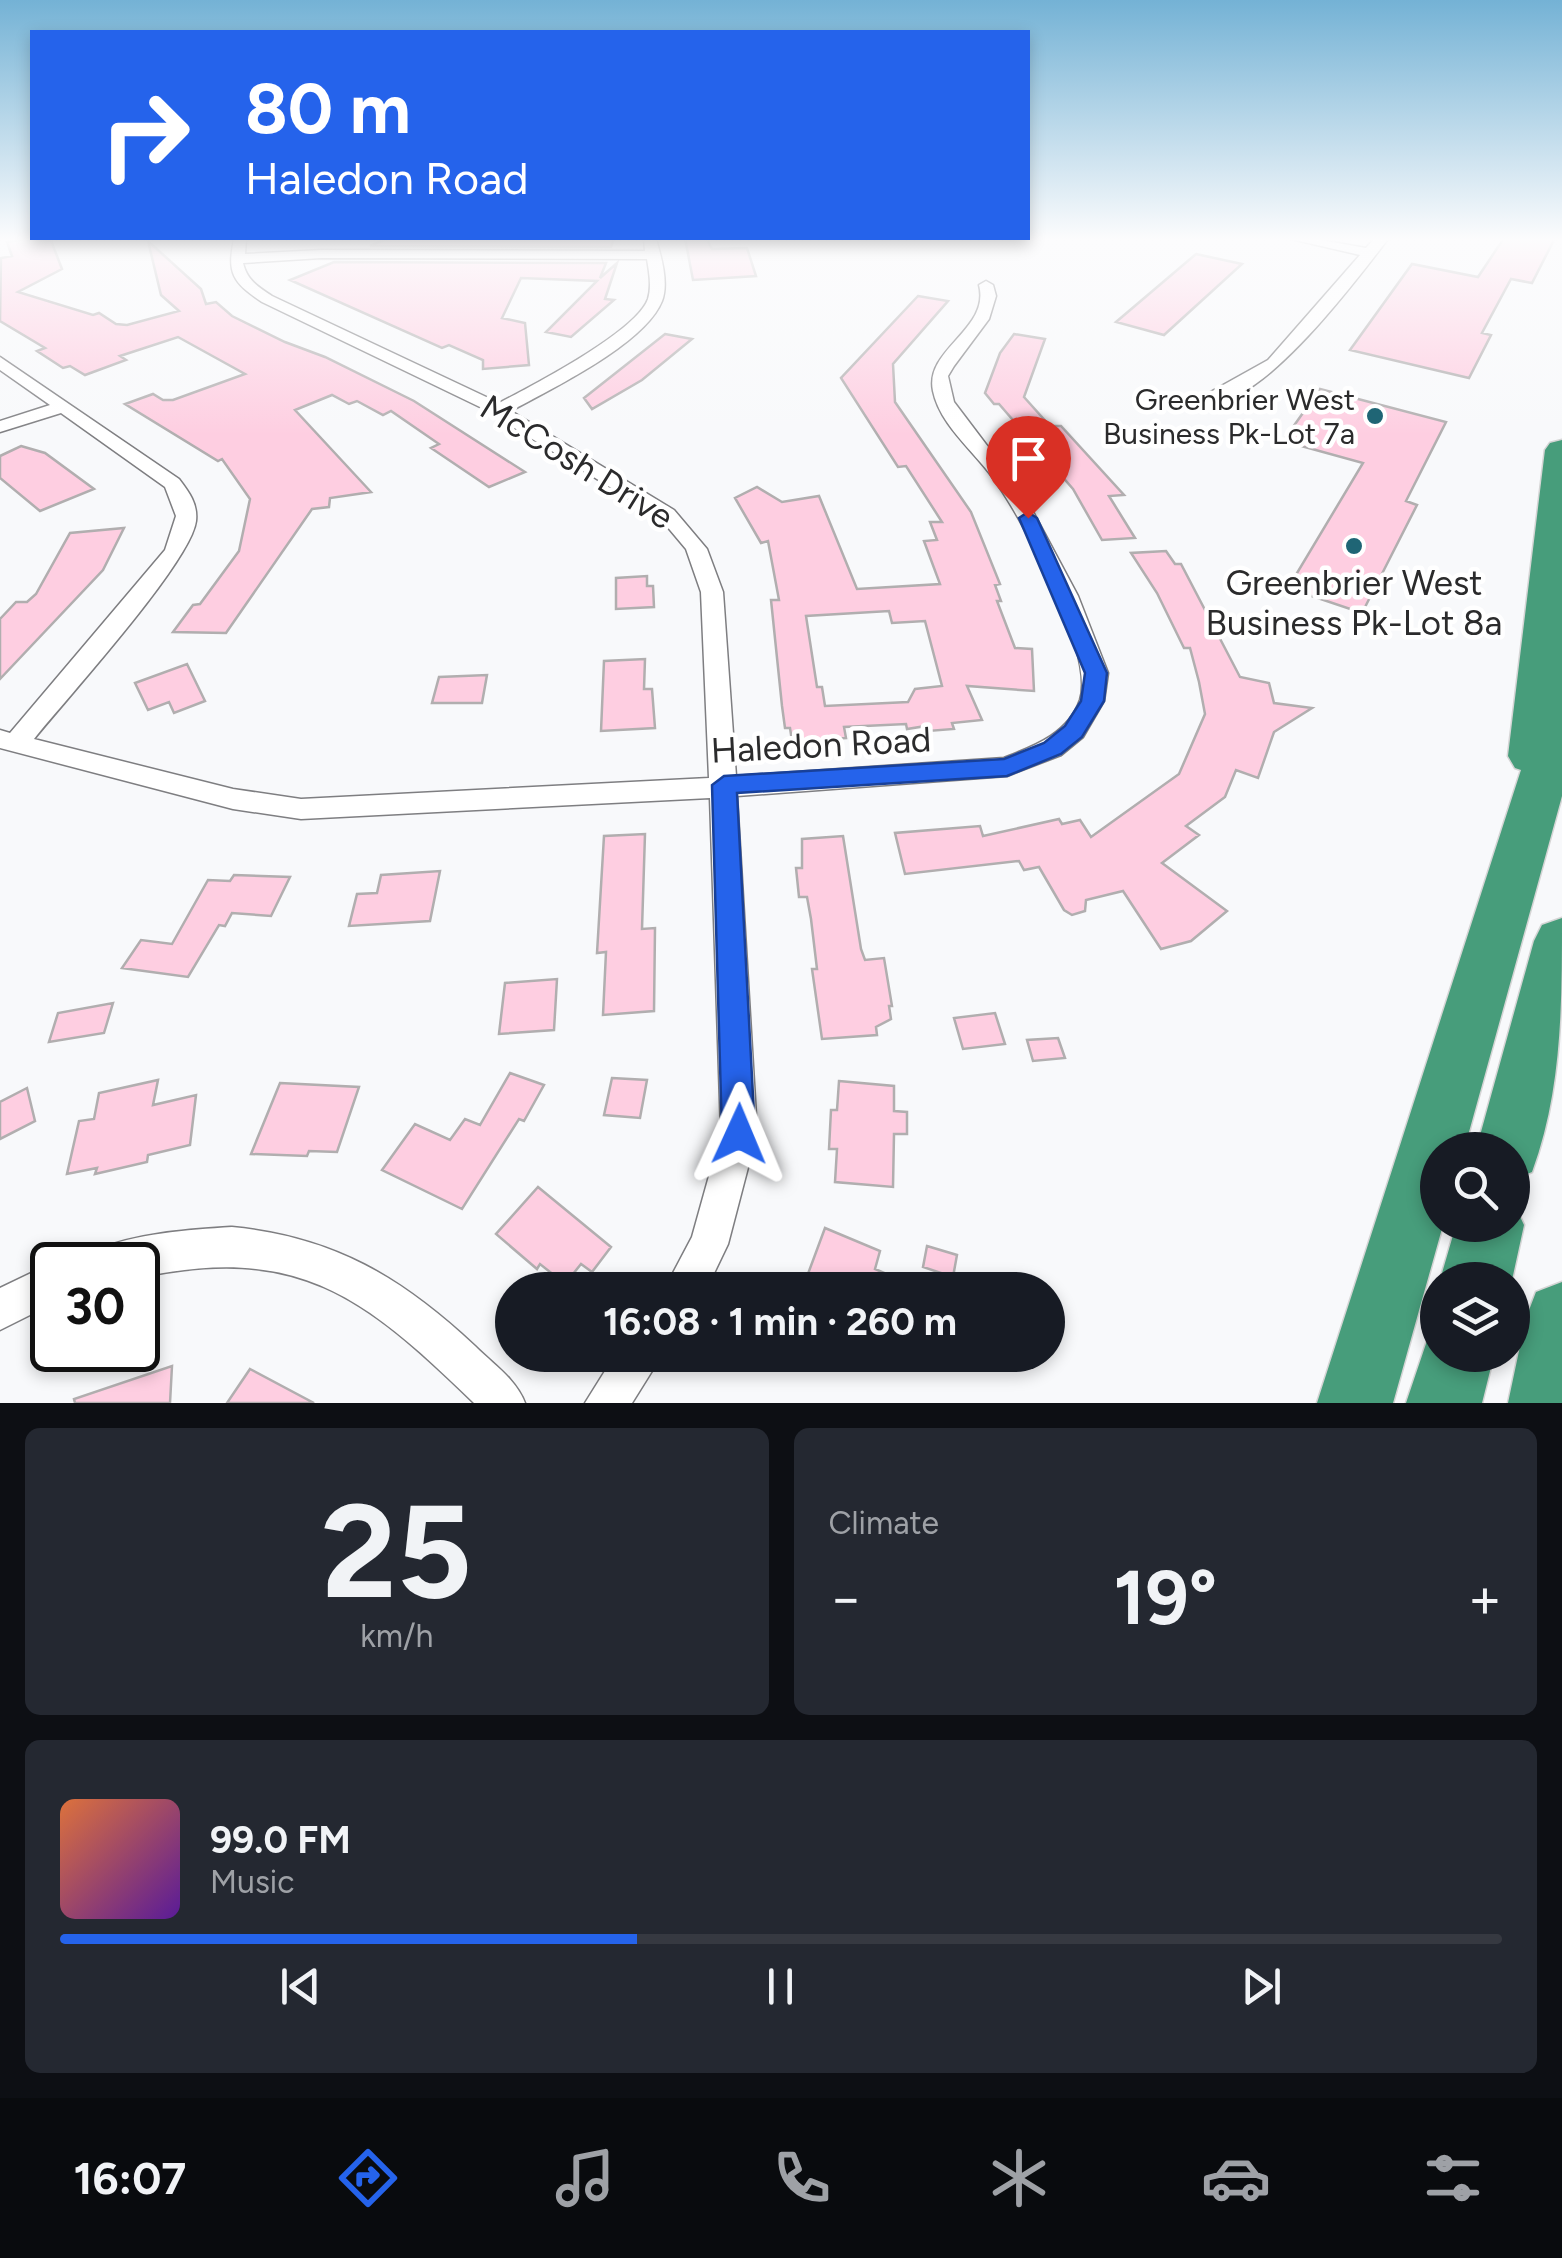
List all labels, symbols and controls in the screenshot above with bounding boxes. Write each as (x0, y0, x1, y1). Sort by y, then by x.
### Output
text: 80 m (245, 66, 411, 151)
icon: right (80, 70, 210, 200)
text: Haledon Road (245, 151, 529, 205)
place label: Greenbrier West Business Pk-Lot 7a (1103, 381, 1355, 452)
street label: McCosh Drive (473, 386, 681, 538)
marker: Greenbrier West Business Pk-Lot 7a (1364, 405, 1386, 427)
pin (986, 416, 1071, 519)
icon: arrive (1001, 431, 1056, 486)
marker: Greenbrier West Business Pk-Lot 8a (1343, 535, 1365, 557)
place label: Greenbrier West Business Pk-Lot 8a (1206, 562, 1502, 644)
street label: Haledon Road (710, 718, 932, 772)
position arrow (687, 1082, 791, 1186)
map controls (1420, 1132, 1530, 1372)
button: search (1420, 1132, 1530, 1242)
speed limit sign: 30 (30, 1242, 160, 1372)
button: layers (1420, 1262, 1530, 1372)
text: 16:08 · 1 min · 260 m (603, 1299, 957, 1345)
text: 25 (321, 1474, 472, 1630)
text: Climate (829, 1504, 939, 1542)
text: 19° (1113, 1553, 1217, 1643)
text: − (829, 1565, 863, 1631)
text: + (1468, 1565, 1502, 1631)
text: km/h (360, 1617, 433, 1655)
text: 99.0 FM (210, 1817, 351, 1863)
text: Music (210, 1863, 295, 1901)
icon: previous (273, 1959, 328, 2014)
icon: pause (753, 1959, 808, 2014)
icon: next (1234, 1959, 1289, 2014)
icon: directions (333, 2143, 403, 2213)
icon: music (550, 2143, 620, 2213)
icon: phone (767, 2143, 837, 2213)
icon: climate (984, 2143, 1054, 2213)
icon: car (1201, 2143, 1271, 2213)
icon: filters (1418, 2143, 1488, 2213)
text: 16:07 (74, 2151, 186, 2205)

